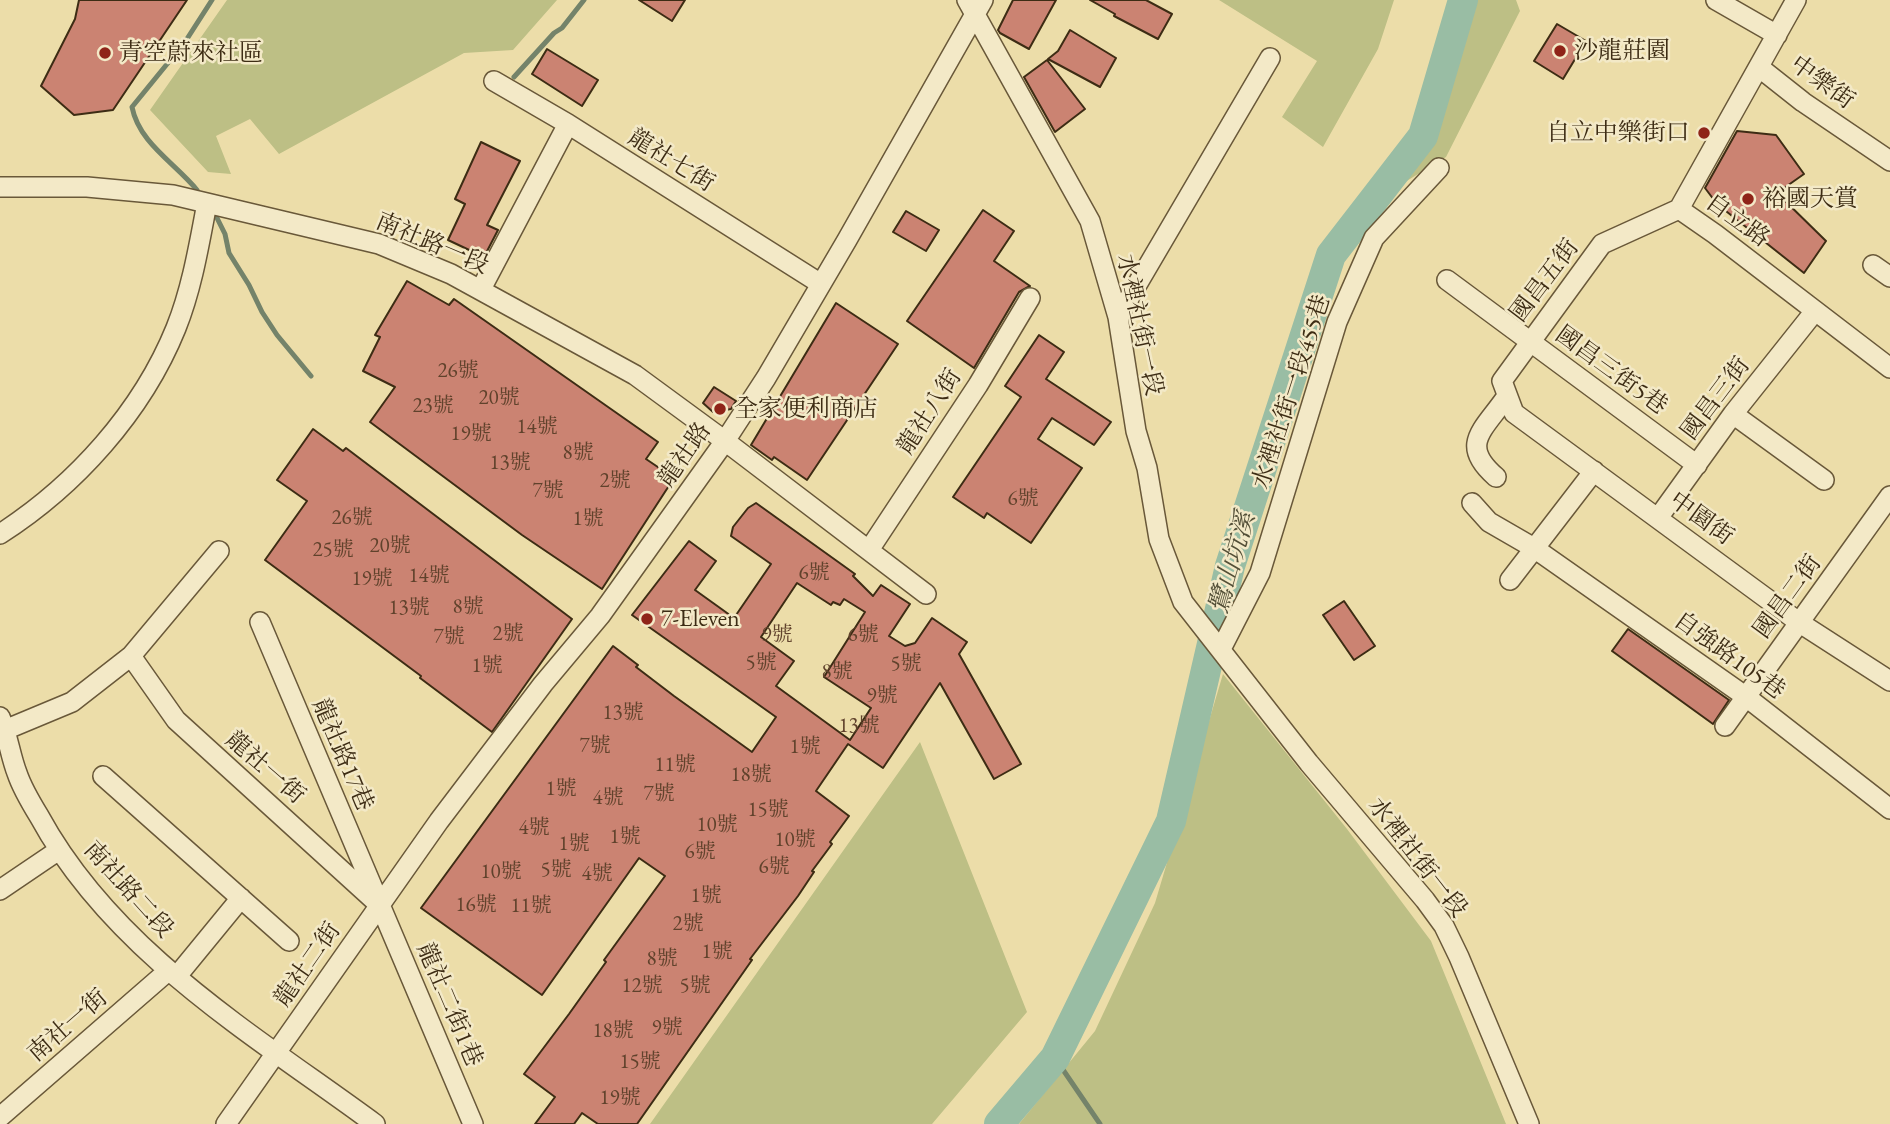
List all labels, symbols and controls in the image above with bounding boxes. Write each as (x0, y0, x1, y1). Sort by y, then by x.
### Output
place label: 沙龍莊園 (1574, 37, 1670, 65)
place label: 青空蔚來社區 (119, 39, 263, 67)
marker: 沙龍莊園 (1552, 43, 1568, 59)
marker: 青空蔚來社區 (97, 45, 113, 61)
street label: 中樂街 (1784, 50, 1860, 116)
place label: 自立中樂街口 (1546, 119, 1690, 147)
street label: 龍社七街 (623, 123, 719, 199)
marker: 自立中樂街口 (1696, 125, 1712, 141)
place label: 裕國天賞 (1762, 185, 1858, 213)
street label: 自立路 (1699, 188, 1775, 254)
marker: 裕國天賞 (1740, 191, 1756, 207)
street label: 南社路一段 (371, 207, 493, 281)
street label: 國昌五街 (1505, 234, 1585, 328)
street label: 水裡社街一段 (1110, 252, 1168, 398)
street label: 水裡社街一段455巷 (1247, 291, 1337, 493)
street label: 國昌三街5巷 (1549, 321, 1673, 421)
street label: 國昌三街 (1676, 352, 1756, 446)
house number: 26號 (437, 358, 479, 384)
street label: 龍社八街 (892, 364, 968, 460)
house number: 20號 (478, 385, 520, 411)
house number: 23號 (412, 393, 454, 419)
place label: 全家便利商店 (734, 395, 878, 423)
marker: 全家便利商店 (712, 401, 728, 417)
house number: 14號 (516, 414, 558, 440)
street label: 龍社路 (653, 417, 717, 493)
house number: 19號 (450, 421, 492, 447)
house number: 8號 (562, 440, 594, 466)
house number: 13號 (489, 450, 531, 476)
house number: 2號 (599, 468, 631, 494)
house number: 7號 (532, 478, 564, 504)
house number: 6號 (1007, 486, 1039, 512)
street label: 中園街 (1663, 486, 1739, 552)
house number: 26號 (331, 505, 373, 531)
house number: 1號 (572, 506, 604, 532)
water label: 鷺山坑溪 (1204, 509, 1262, 617)
house number: 20號 (369, 533, 411, 559)
house number: 25號 (312, 537, 354, 563)
street label: 國昌二街 (1748, 550, 1828, 644)
house number: 6號 (798, 560, 830, 586)
house number: 14號 (408, 563, 450, 589)
house number: 19號 (351, 566, 393, 592)
house number: 8號 (452, 594, 484, 620)
house number: 13號 (388, 595, 430, 621)
place label: 7-Eleven (661, 605, 740, 633)
street label: 自強路105巷 (1668, 606, 1790, 706)
marker: 7-Eleven (639, 611, 655, 627)
house number: 2號 (492, 621, 524, 647)
house number: 9號 (761, 622, 793, 648)
house number: 6號 (847, 622, 879, 648)
house number: 7號 (433, 624, 465, 650)
house number: 5號 (745, 650, 777, 676)
house number: 5號 (890, 651, 922, 677)
house number: 1號 (471, 653, 503, 679)
house number: 8號 (821, 659, 853, 685)
house number: 9號 (866, 683, 898, 709)
street label: 龍社路17巷 (305, 695, 379, 815)
house number: 13號 (602, 700, 644, 726)
house number: 13號 (838, 713, 880, 739)
street label: 龍社一街 (219, 726, 311, 810)
house number: 7號 (579, 733, 611, 759)
house number: 1號 (789, 734, 821, 760)
house number: 11號 (654, 752, 696, 778)
house number: 18號 (730, 762, 772, 788)
house number: 1號 (545, 776, 577, 802)
house number: 7號 (643, 781, 675, 807)
house number: 4號 (592, 785, 624, 811)
street label: 水裡社街一段 (1361, 792, 1473, 924)
house number: 15號 (747, 797, 789, 823)
house number: 10號 (696, 812, 738, 838)
house number: 4號 (518, 815, 550, 841)
house number: 1號 (609, 824, 641, 850)
house number: 10號 (774, 827, 816, 853)
house number: 1號 (558, 831, 590, 857)
street label: 南社路二段 (77, 836, 179, 944)
house number: 6號 (684, 839, 716, 865)
house number: 6號 (758, 854, 790, 880)
house number: 5號 (540, 857, 572, 883)
house number: 10號 (480, 859, 522, 885)
house number: 4號 (581, 861, 613, 887)
house number: 1號 (690, 883, 722, 909)
house number: 16號 (455, 892, 497, 918)
house number: 11號 (510, 893, 552, 919)
house number: 2號 (672, 911, 704, 937)
street label: 龍社二街 (269, 917, 347, 1013)
street label: 龍社二街1巷 (410, 939, 488, 1071)
house number: 1號 (701, 939, 733, 965)
house number: 8號 (646, 946, 678, 972)
house number: 12號 (621, 973, 663, 999)
house number: 5號 (679, 973, 711, 999)
street label: 南社一街 (22, 984, 114, 1068)
house number: 9號 (651, 1015, 683, 1041)
house number: 18號 (592, 1018, 634, 1044)
house number: 15號 (619, 1049, 661, 1075)
house number: 19號 (599, 1085, 641, 1111)

